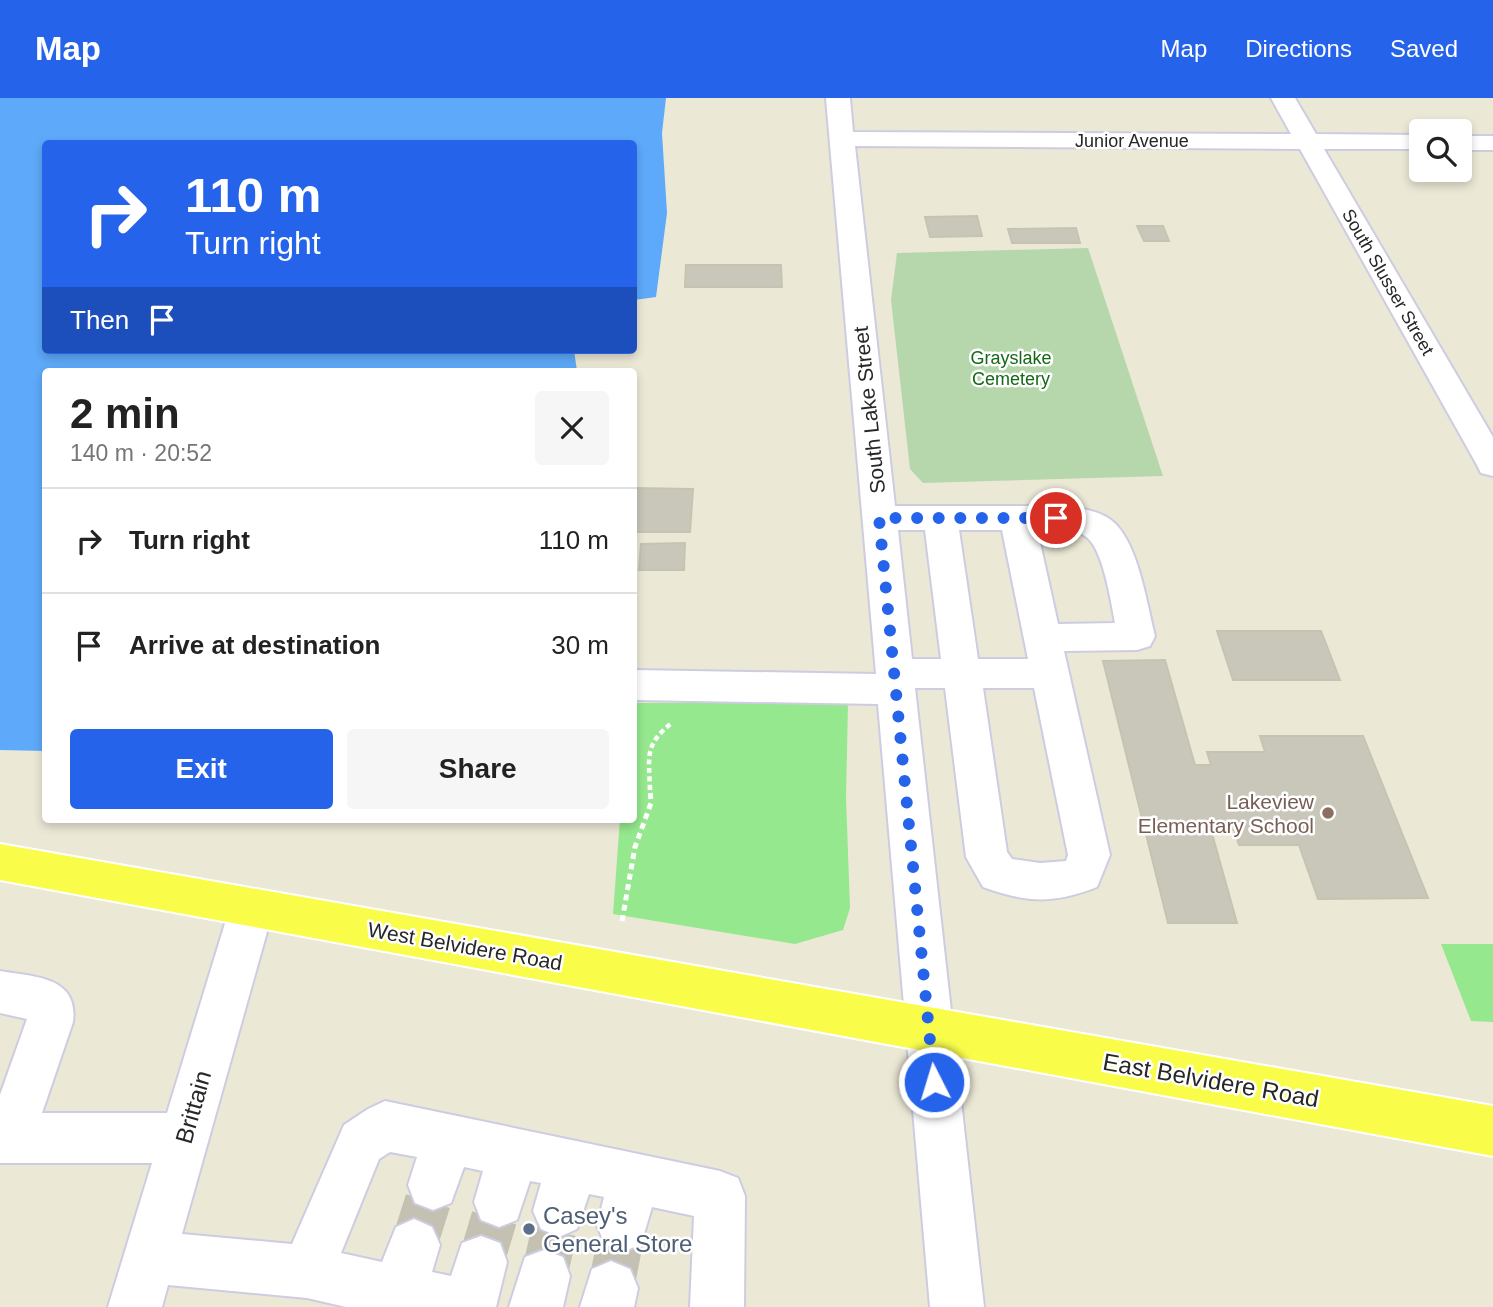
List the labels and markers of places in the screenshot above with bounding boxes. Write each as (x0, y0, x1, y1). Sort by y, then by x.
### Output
pin (1026, 488, 1086, 548)
place label: Lakeview Elementary School (1138, 790, 1315, 837)
marker: Lakeview Elementary School (1320, 805, 1336, 821)
place label: Casey's General Store (543, 1202, 692, 1257)
marker: Casey's General Store (521, 1221, 537, 1237)

